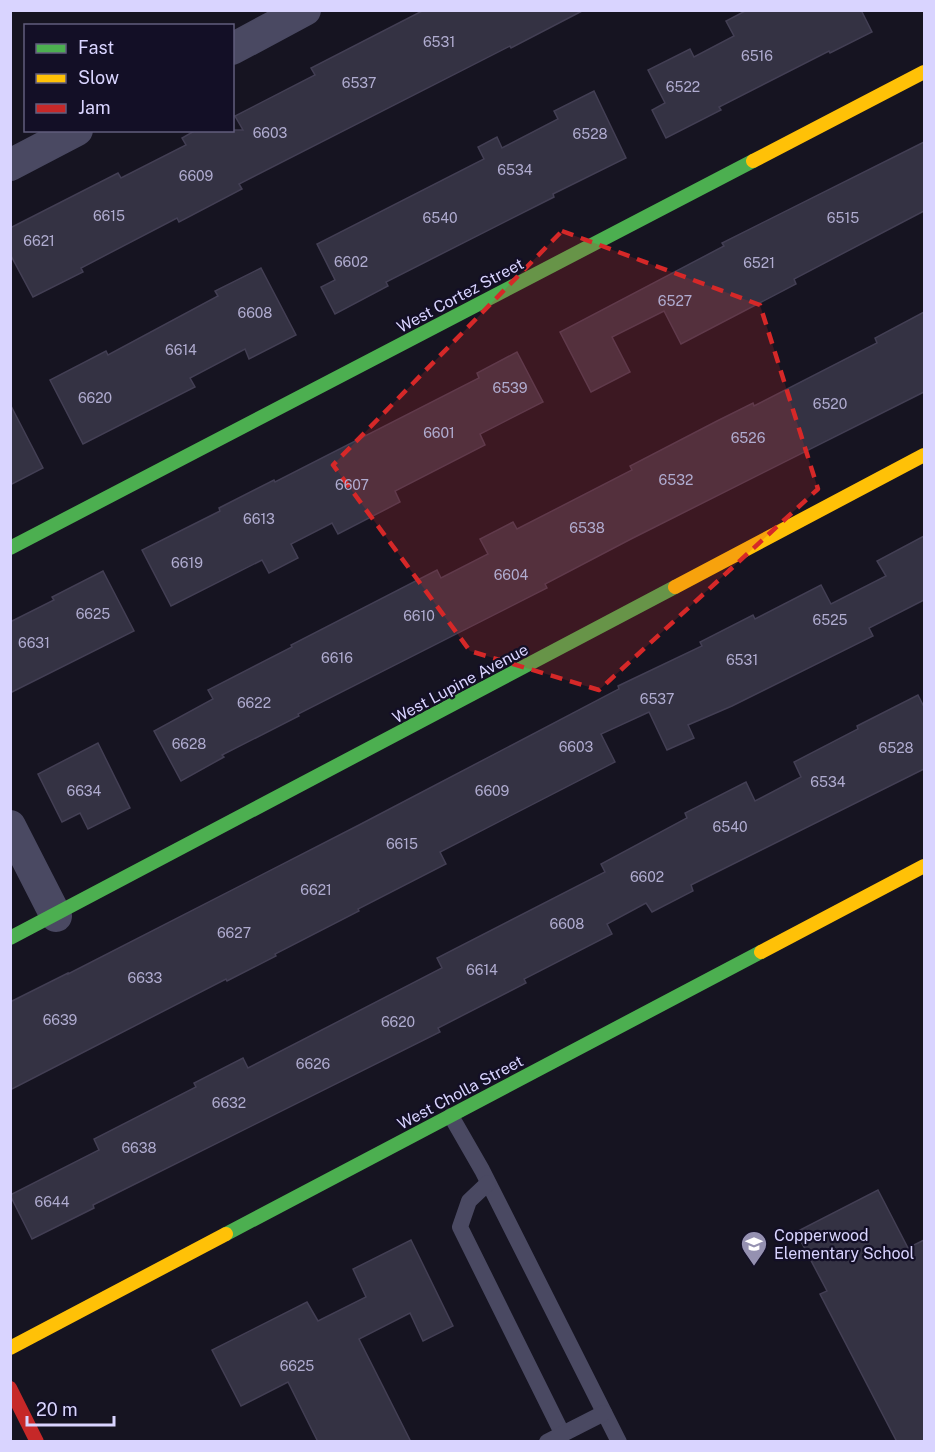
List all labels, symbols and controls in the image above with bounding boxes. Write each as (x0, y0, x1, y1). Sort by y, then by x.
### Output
legend (24, 24, 234, 132)
house number: 6531 (423, 34, 455, 50)
text: Fast (78, 37, 114, 58)
house number: 6516 (741, 48, 773, 64)
text: Slow (78, 67, 119, 88)
house number: 6537 (342, 75, 376, 91)
house number: 6522 (666, 79, 700, 95)
text: Jam (78, 97, 111, 118)
house number: 6603 (253, 125, 287, 141)
house number: 6528 (572, 126, 608, 142)
house number: 6534 (497, 162, 533, 178)
house number: 6609 (179, 168, 213, 184)
house number: 6615 (93, 208, 125, 224)
house number: 6540 (422, 210, 458, 226)
house number: 6515 (827, 210, 859, 226)
house number: 6621 (23, 233, 55, 249)
house number: 6602 (334, 254, 368, 270)
street label: West Cortez Street (394, 254, 527, 337)
house number: 6521 (743, 255, 775, 271)
house number: 6527 (658, 293, 692, 309)
house number: 6608 (238, 305, 272, 321)
house number: 6614 (165, 342, 197, 358)
house number: 6539 (492, 380, 528, 396)
house number: 6620 (78, 390, 112, 406)
house number: 6520 (813, 396, 847, 412)
house number: 6601 (423, 425, 455, 441)
house number: 6526 (731, 430, 766, 446)
house number: 6532 (659, 472, 693, 488)
house number: 6607 (335, 477, 369, 493)
house number: 6613 (243, 511, 275, 527)
house number: 6538 (569, 520, 605, 536)
house number: 6619 (171, 555, 203, 571)
house number: 6604 (494, 567, 528, 583)
house number: 6625 (76, 606, 110, 622)
house number: 6610 (403, 608, 435, 624)
house number: 6525 (813, 612, 848, 628)
house number: 6631 (18, 635, 50, 651)
street label: West Lupine Avenue (389, 640, 531, 727)
house number: 6616 (321, 650, 353, 666)
house number: 6531 (726, 652, 758, 668)
house number: 6537 (640, 691, 674, 707)
house number: 6622 (237, 695, 271, 711)
house number: 6628 (172, 736, 206, 752)
house number: 6603 (559, 739, 593, 755)
house number: 6528 (878, 740, 914, 756)
house number: 6534 (810, 774, 846, 790)
house number: 6634 (67, 783, 102, 799)
house number: 6609 (475, 783, 509, 799)
house number: 6540 (712, 819, 748, 835)
house number: 6615 (386, 836, 418, 852)
house number: 6602 (630, 869, 664, 885)
house number: 6621 (300, 882, 332, 898)
house number: 6608 (550, 916, 584, 932)
house number: 6627 (217, 925, 251, 941)
house number: 6614 (466, 962, 498, 978)
house number: 6633 (128, 970, 163, 986)
house number: 6639 (43, 1012, 78, 1028)
house number: 6620 (381, 1014, 415, 1030)
street label: West Cholla Street (394, 1051, 526, 1134)
house number: 6626 (296, 1056, 330, 1072)
house number: 6632 (212, 1095, 246, 1111)
house number: 6638 (121, 1140, 157, 1156)
house number: 6644 (35, 1194, 70, 1210)
place label: Copperwood Elementary School (774, 1226, 915, 1263)
school or university icon: Copperwood Elementary School (739, 1229, 769, 1267)
house number: 6625 (280, 1358, 314, 1374)
scale bar (27, 1389, 114, 1427)
text: 20 m (36, 1399, 78, 1420)

